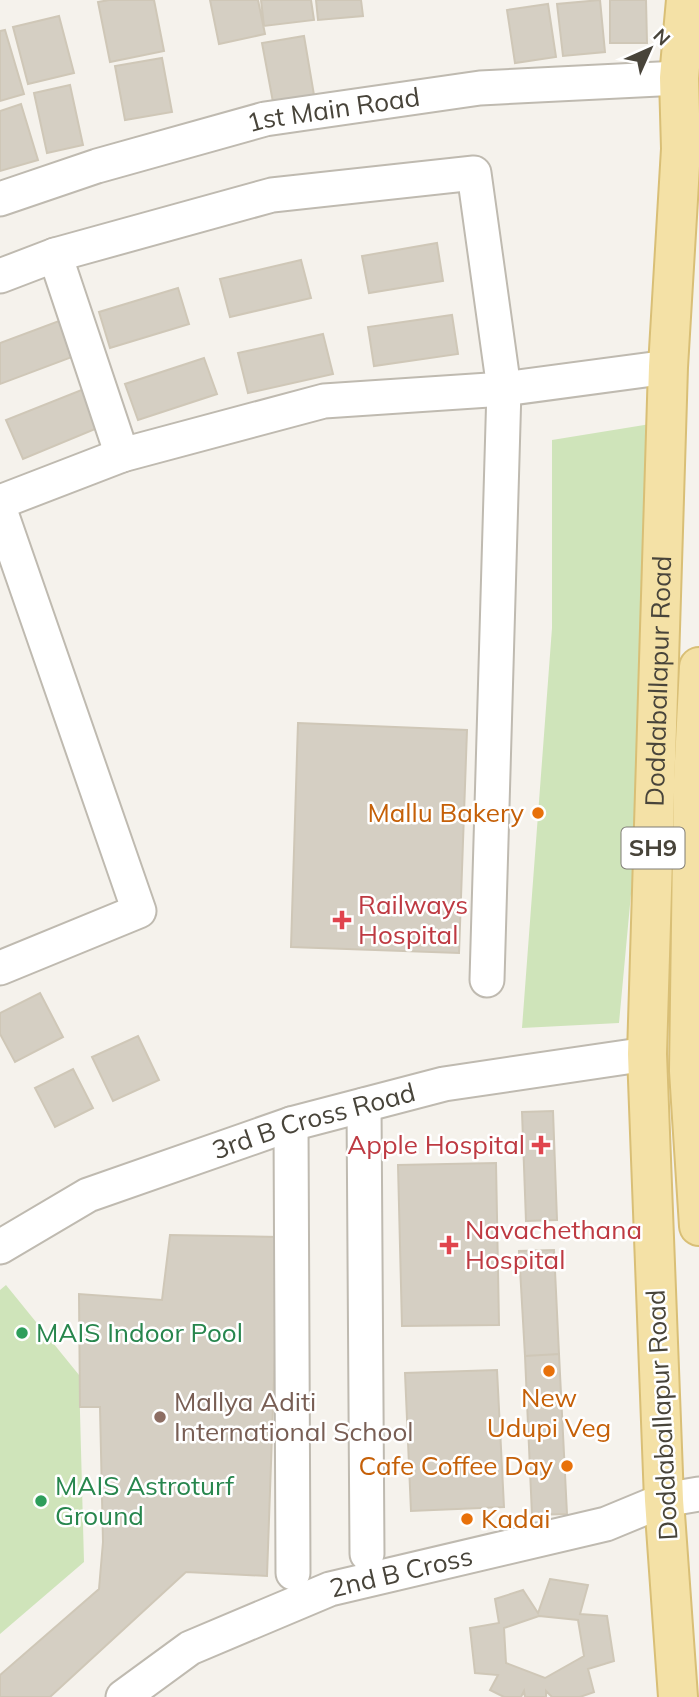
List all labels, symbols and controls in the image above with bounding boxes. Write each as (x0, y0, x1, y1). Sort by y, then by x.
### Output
north arrow (615, 14, 685, 84)
text: N (648, 23, 676, 51)
street label: 1st Main Road (243, 80, 422, 139)
street label: Doddaballapur Road (638, 555, 678, 807)
place label: Mallu Bakery (367, 796, 524, 829)
marker: Mallu Bakery (530, 805, 546, 821)
road number: SH9 (622, 828, 684, 868)
place label: Railways Hospital (358, 888, 468, 951)
marker: Railways Hospital (332, 910, 352, 930)
street label: 3rd B Cross Road (208, 1075, 419, 1166)
place label: Apple Hospital (347, 1128, 525, 1161)
marker: Apple Hospital (531, 1135, 551, 1155)
place label: Navachethana Hospital (465, 1213, 642, 1276)
marker: Navachethana Hospital (439, 1235, 459, 1255)
street label: Doddaballapur Road (638, 1289, 685, 1541)
place label: MAIS Indoor Pool (36, 1316, 243, 1349)
marker: MAIS Indoor Pool (14, 1325, 30, 1341)
marker: New Udupi Veg (541, 1363, 557, 1379)
place label: New Udupi Veg (487, 1381, 611, 1444)
place label: Mallya Aditi International School (174, 1385, 414, 1448)
marker: Mallya Aditi International School (152, 1409, 168, 1425)
place label: Cafe Coffee Day (359, 1449, 553, 1482)
marker: Cafe Coffee Day (559, 1458, 575, 1474)
place label: MAIS Astroturf Ground (55, 1469, 235, 1532)
marker: MAIS Astroturf Ground (33, 1493, 49, 1509)
place label: Kadai (481, 1502, 550, 1535)
marker: Kadai (459, 1511, 475, 1527)
street label: 2nd B Cross (326, 1539, 476, 1605)

